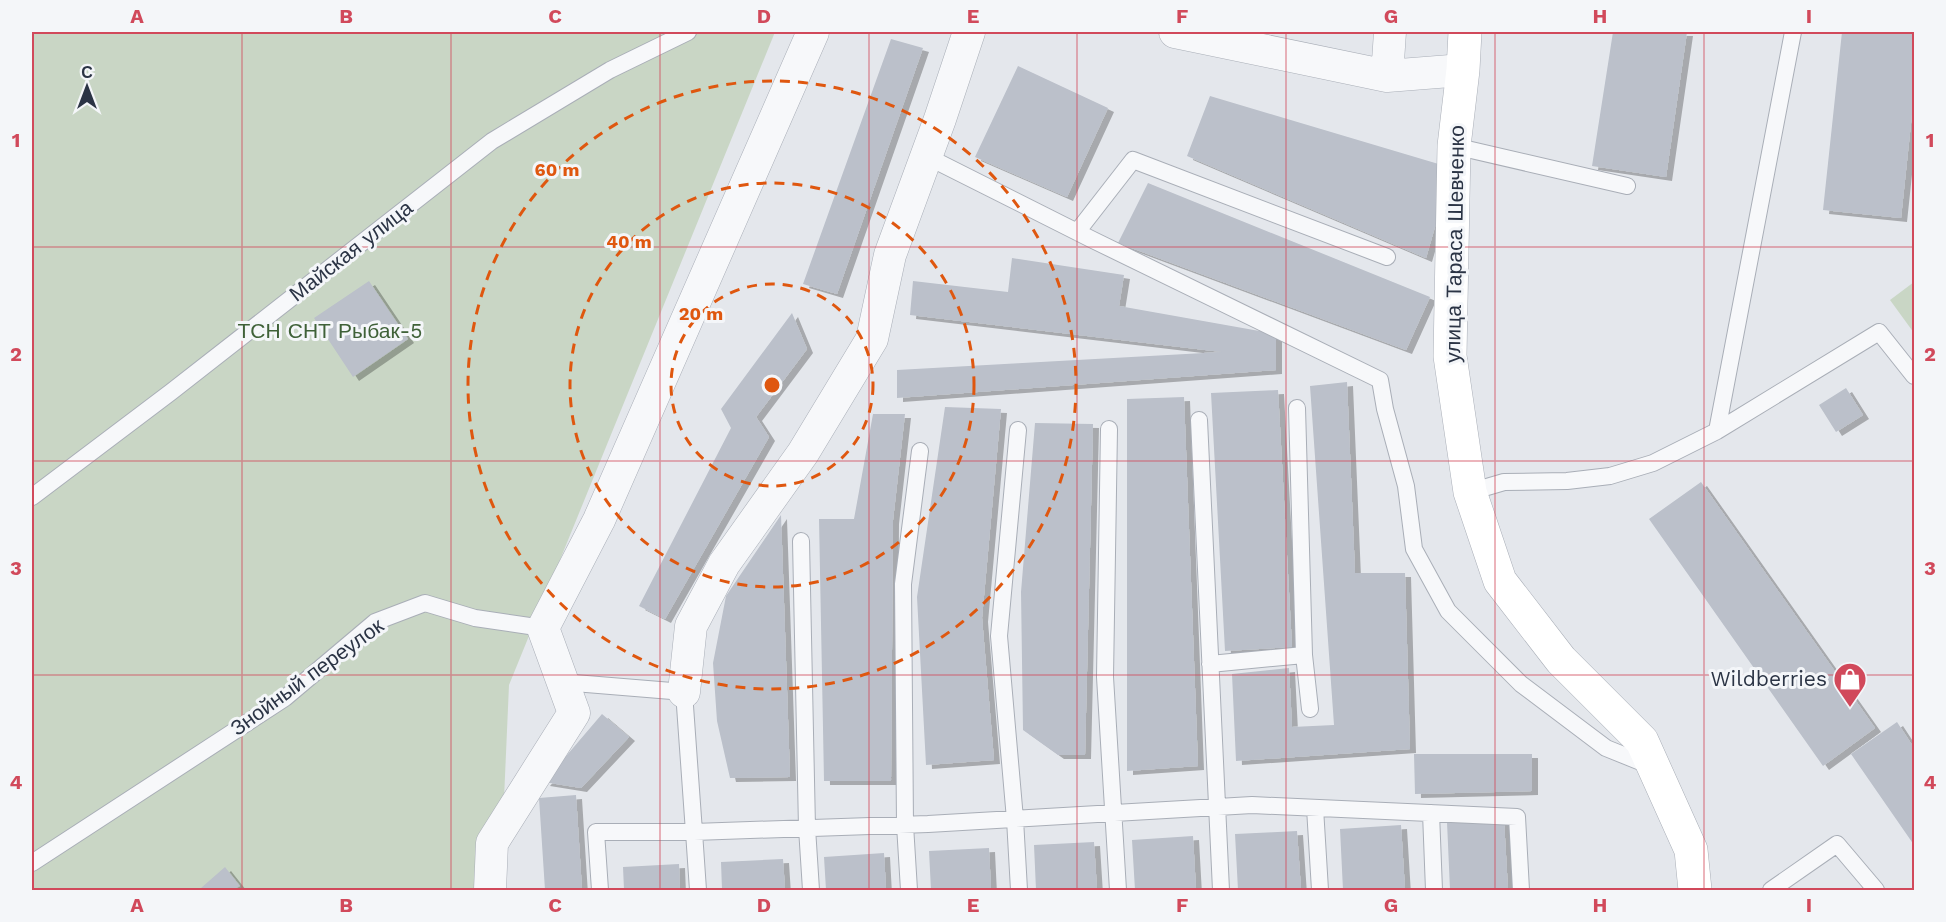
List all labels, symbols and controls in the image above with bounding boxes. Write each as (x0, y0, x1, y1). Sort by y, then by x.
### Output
text: A (130, 4, 144, 28)
text: B (339, 4, 353, 28)
text: C (548, 4, 562, 28)
text: D (757, 4, 771, 28)
text: E (967, 4, 979, 28)
text: F (1176, 4, 1188, 28)
text: G (1384, 4, 1398, 28)
text: H (1593, 4, 1607, 28)
text: I (1806, 4, 1812, 28)
north arrow (57, 57, 117, 117)
text: С (81, 63, 93, 82)
street label: улица Тараса Шевченко (1440, 125, 1469, 363)
text: 1 (12, 128, 20, 152)
text: 1 (1926, 128, 1934, 152)
text: 60 m (535, 159, 579, 180)
street label: Майская улица (284, 195, 417, 306)
text: 40 m (606, 231, 652, 252)
text: 20 m (679, 303, 723, 324)
park label: ТСН СНТ Рыбак-5 (237, 318, 423, 343)
text: 2 (10, 342, 22, 366)
text: 2 (1924, 342, 1936, 366)
centre of rings (762, 375, 782, 395)
text: 3 (10, 556, 22, 580)
text: 3 (1924, 556, 1936, 580)
street label: Знойный переулок (225, 612, 389, 740)
shop icon: Wildberries (1832, 661, 1868, 708)
place label: Wildberries (1710, 666, 1827, 691)
text: 4 (10, 770, 23, 794)
text: 4 (1924, 770, 1937, 794)
text: A (130, 893, 144, 917)
text: B (339, 893, 353, 917)
text: C (548, 893, 562, 917)
text: D (757, 893, 771, 917)
text: E (967, 893, 979, 917)
text: F (1176, 893, 1188, 917)
text: G (1384, 893, 1398, 917)
text: H (1593, 893, 1607, 917)
text: I (1806, 893, 1812, 917)

